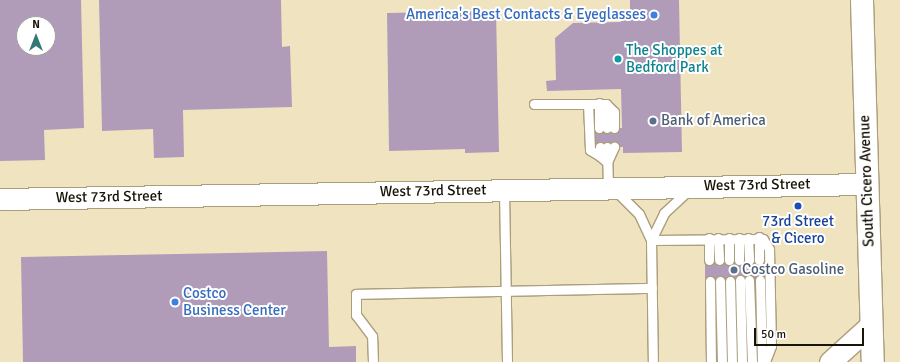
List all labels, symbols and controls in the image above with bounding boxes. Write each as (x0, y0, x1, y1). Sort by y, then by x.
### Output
place label: America's Best Contacts & Eyeglasses (406, 6, 646, 24)
marker: America's Best Contacts & Eyeglasses (649, 10, 659, 20)
north arrow (16, 16, 56, 56)
text: N (32, 18, 40, 31)
place label: The Shoppes at Bedford Park (626, 41, 723, 76)
marker: The Shoppes at Bedford Park (613, 54, 623, 64)
place label: Bank of America (661, 112, 766, 130)
street label: South Cicero Avenue (856, 115, 878, 247)
marker: Bank of America (648, 116, 658, 126)
street label: West 73rd Street (704, 175, 810, 195)
street label: West 73rd Street (380, 181, 486, 201)
street label: West 73rd Street (56, 187, 162, 207)
marker: 73rd Street & Cicero (793, 201, 803, 211)
place label: 73rd Street & Cicero (762, 212, 834, 247)
place label: Costco Gasoline (742, 261, 844, 279)
marker: Costco Gasoline (729, 265, 739, 275)
place label: Costco Business Center (183, 284, 286, 319)
marker: Costco Business Center (170, 297, 180, 307)
scale bar (756, 320, 866, 346)
text: 50 m (761, 327, 786, 342)

